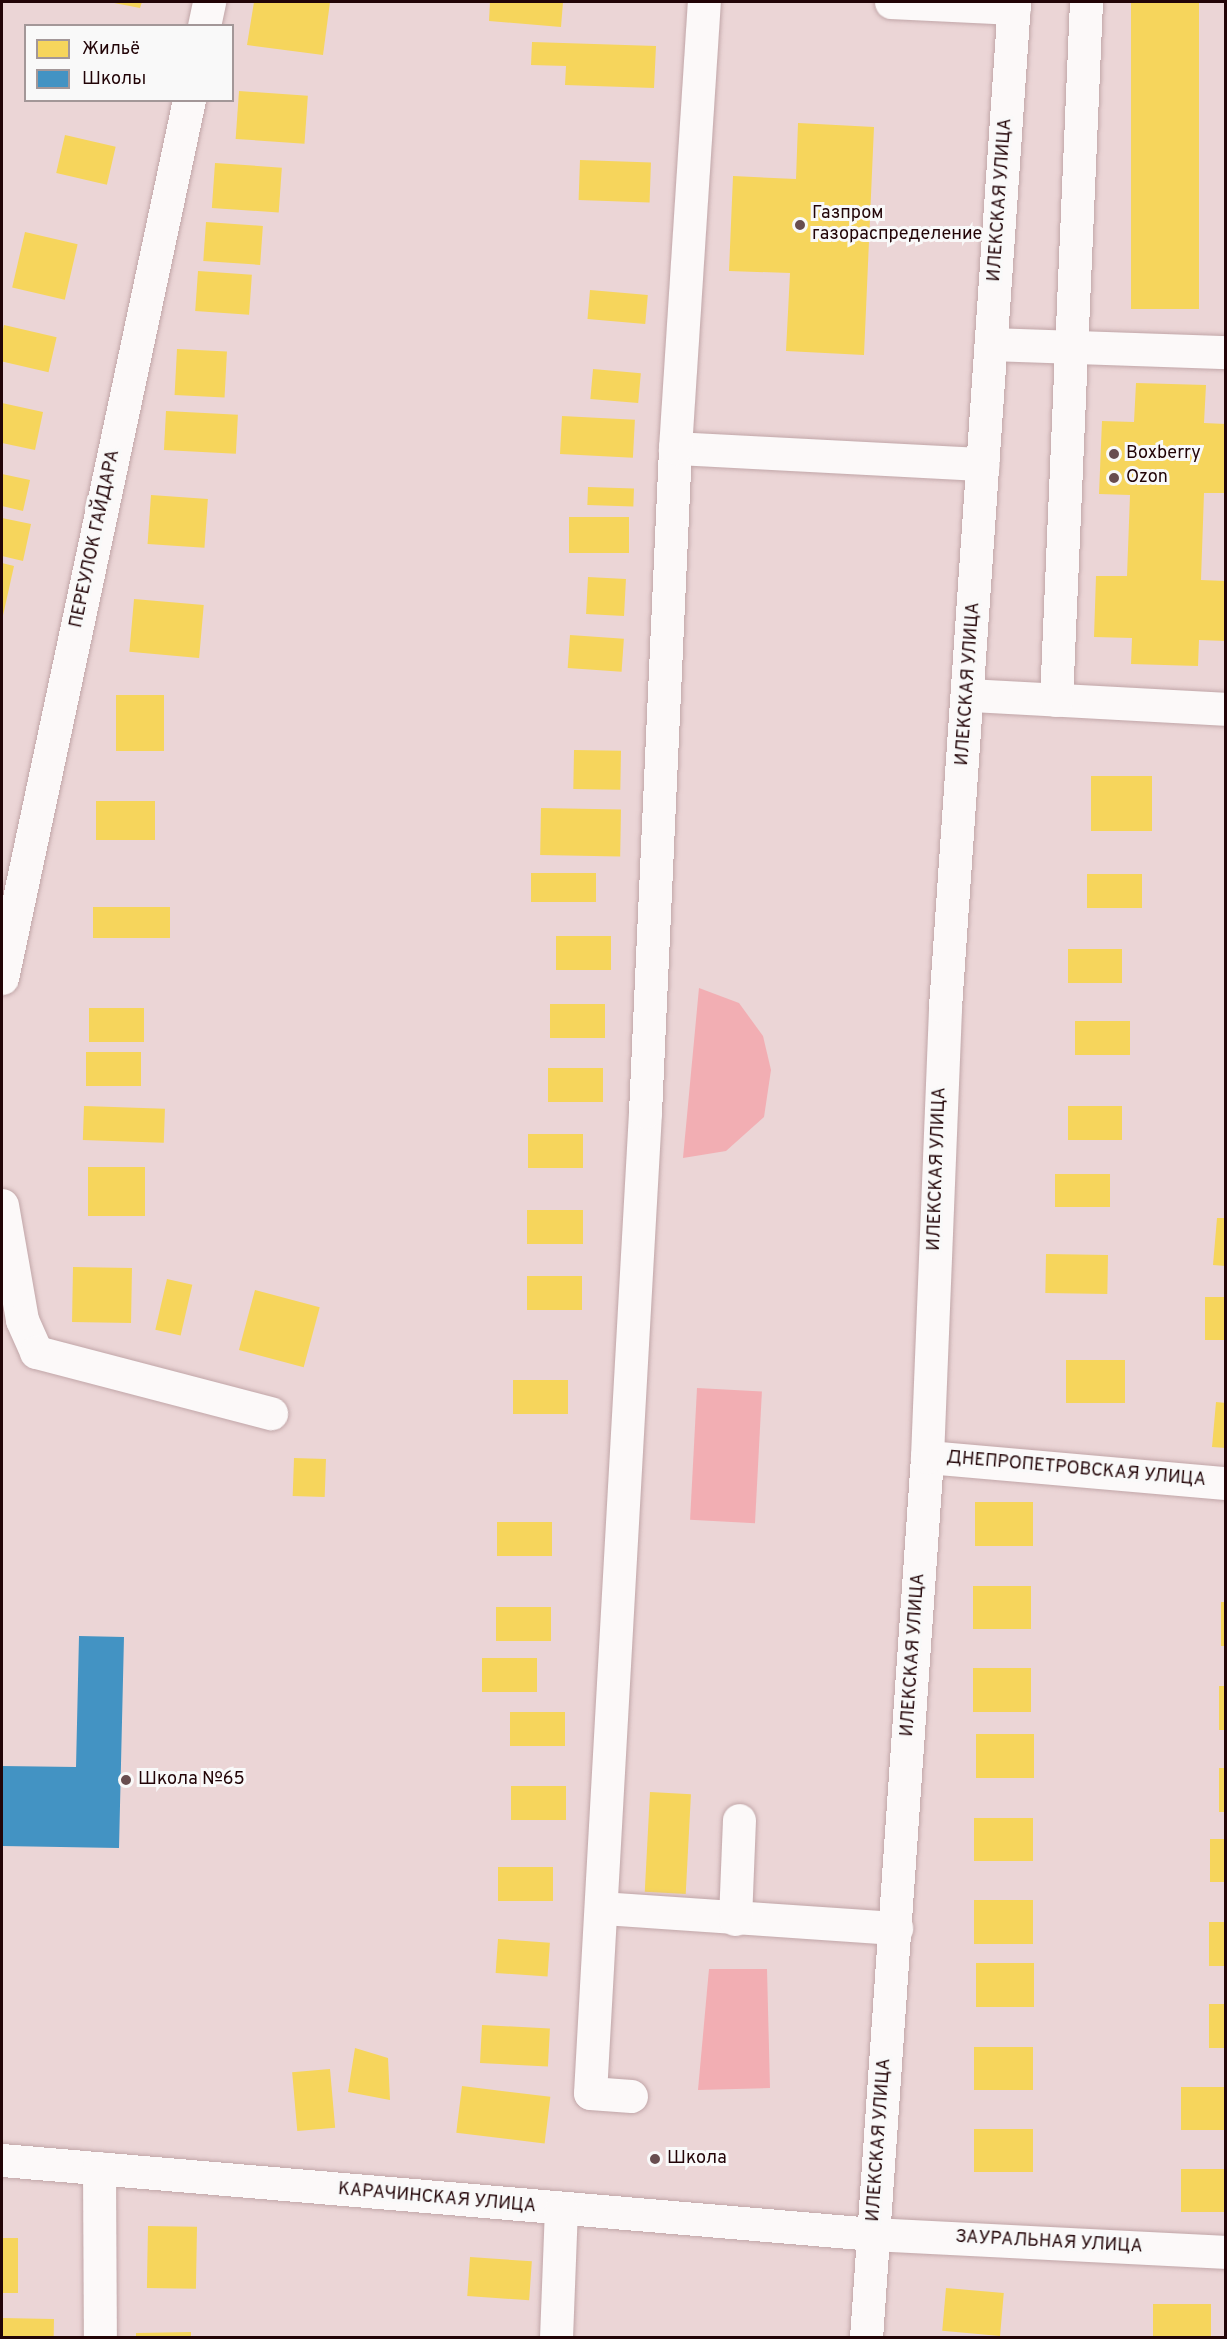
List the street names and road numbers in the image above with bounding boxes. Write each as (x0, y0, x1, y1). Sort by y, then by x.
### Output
street label: ИЛЕКСКАЯ УЛИЦА (985, 118, 1017, 282)
street label: ПЕРЕУЛОК ГАЙДАРА (67, 448, 125, 630)
street label: ИЛЕКСКАЯ УЛИЦА (953, 602, 985, 766)
street label: ИЛЕКСКАЯ УЛИЦА (924, 1087, 952, 1251)
street label: ДНЕПРОПЕТРОВСКАЯ УЛИЦА (945, 1448, 1207, 1492)
street label: ИЛЕКСКАЯ УЛИЦА (898, 1573, 930, 1737)
street label: ИЛЕКСКАЯ УЛИЦА (864, 2058, 896, 2222)
street label: КАРАЧИНСКАЯ УЛИЦА (337, 2180, 537, 2218)
street label: ЗАУРАЛЬНАЯ УЛИЦА (955, 2227, 1143, 2259)

